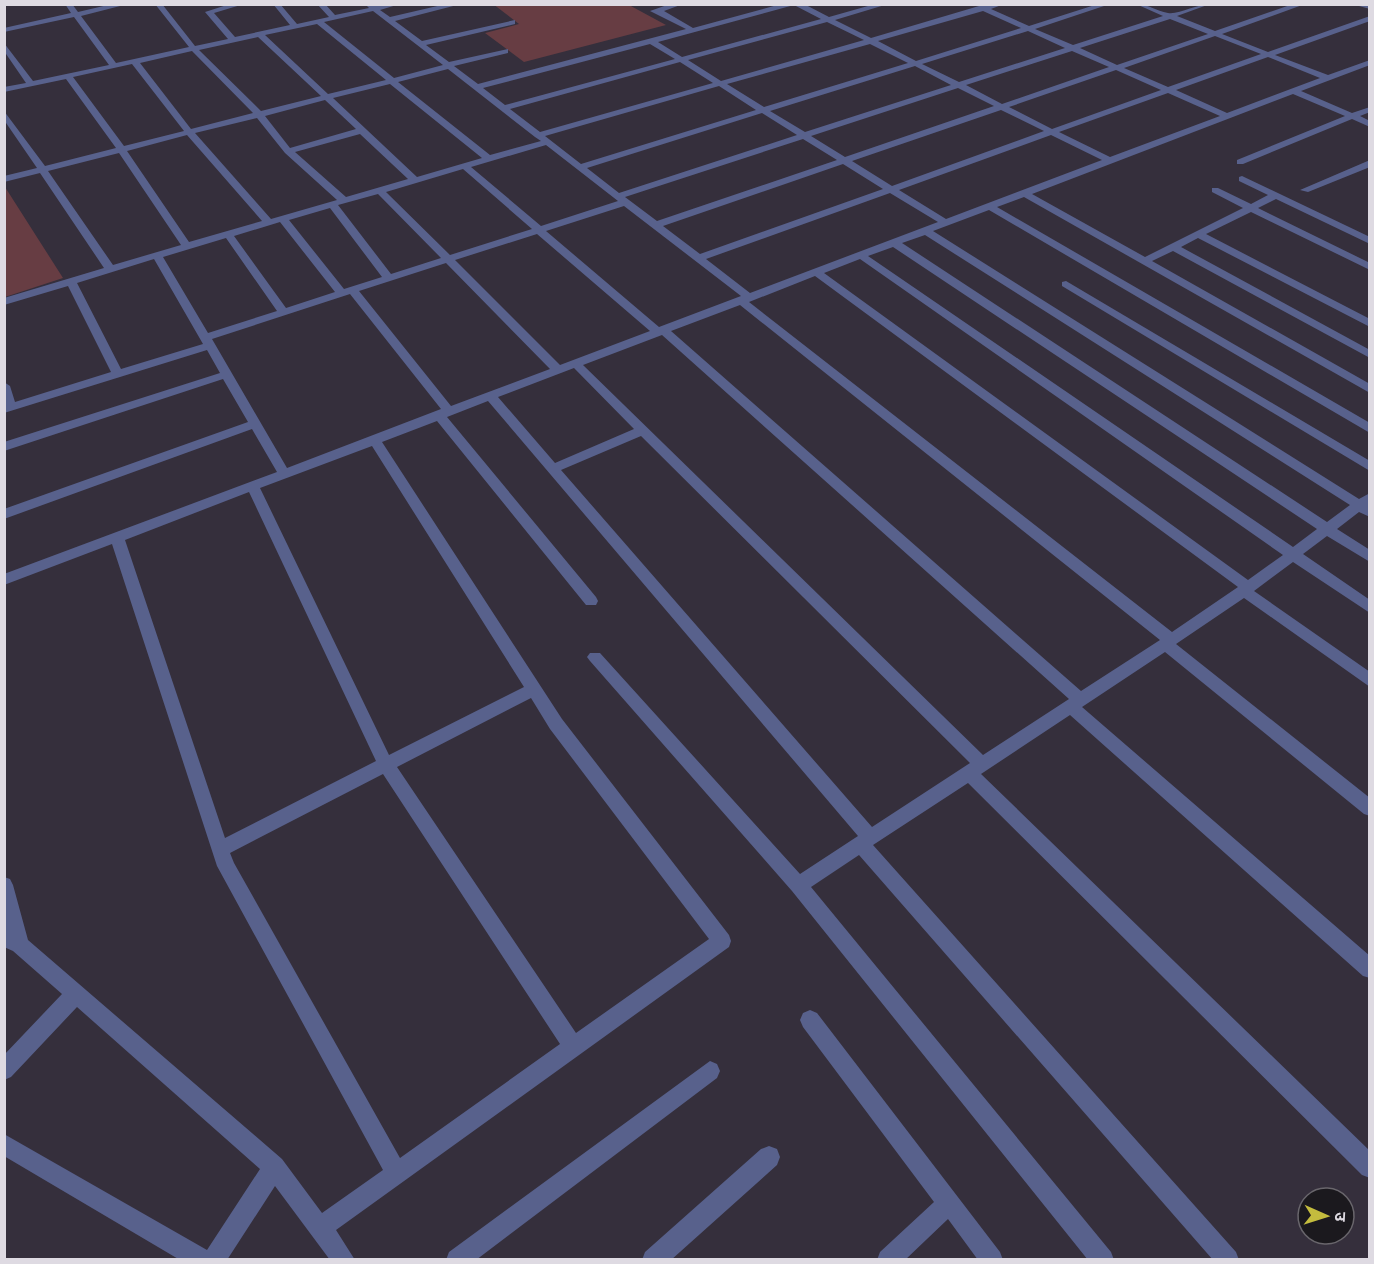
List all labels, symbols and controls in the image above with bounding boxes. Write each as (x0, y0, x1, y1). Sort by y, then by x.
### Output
north arrow (1296, 1186, 1356, 1246)
text: उ (1332, 1212, 1348, 1222)

